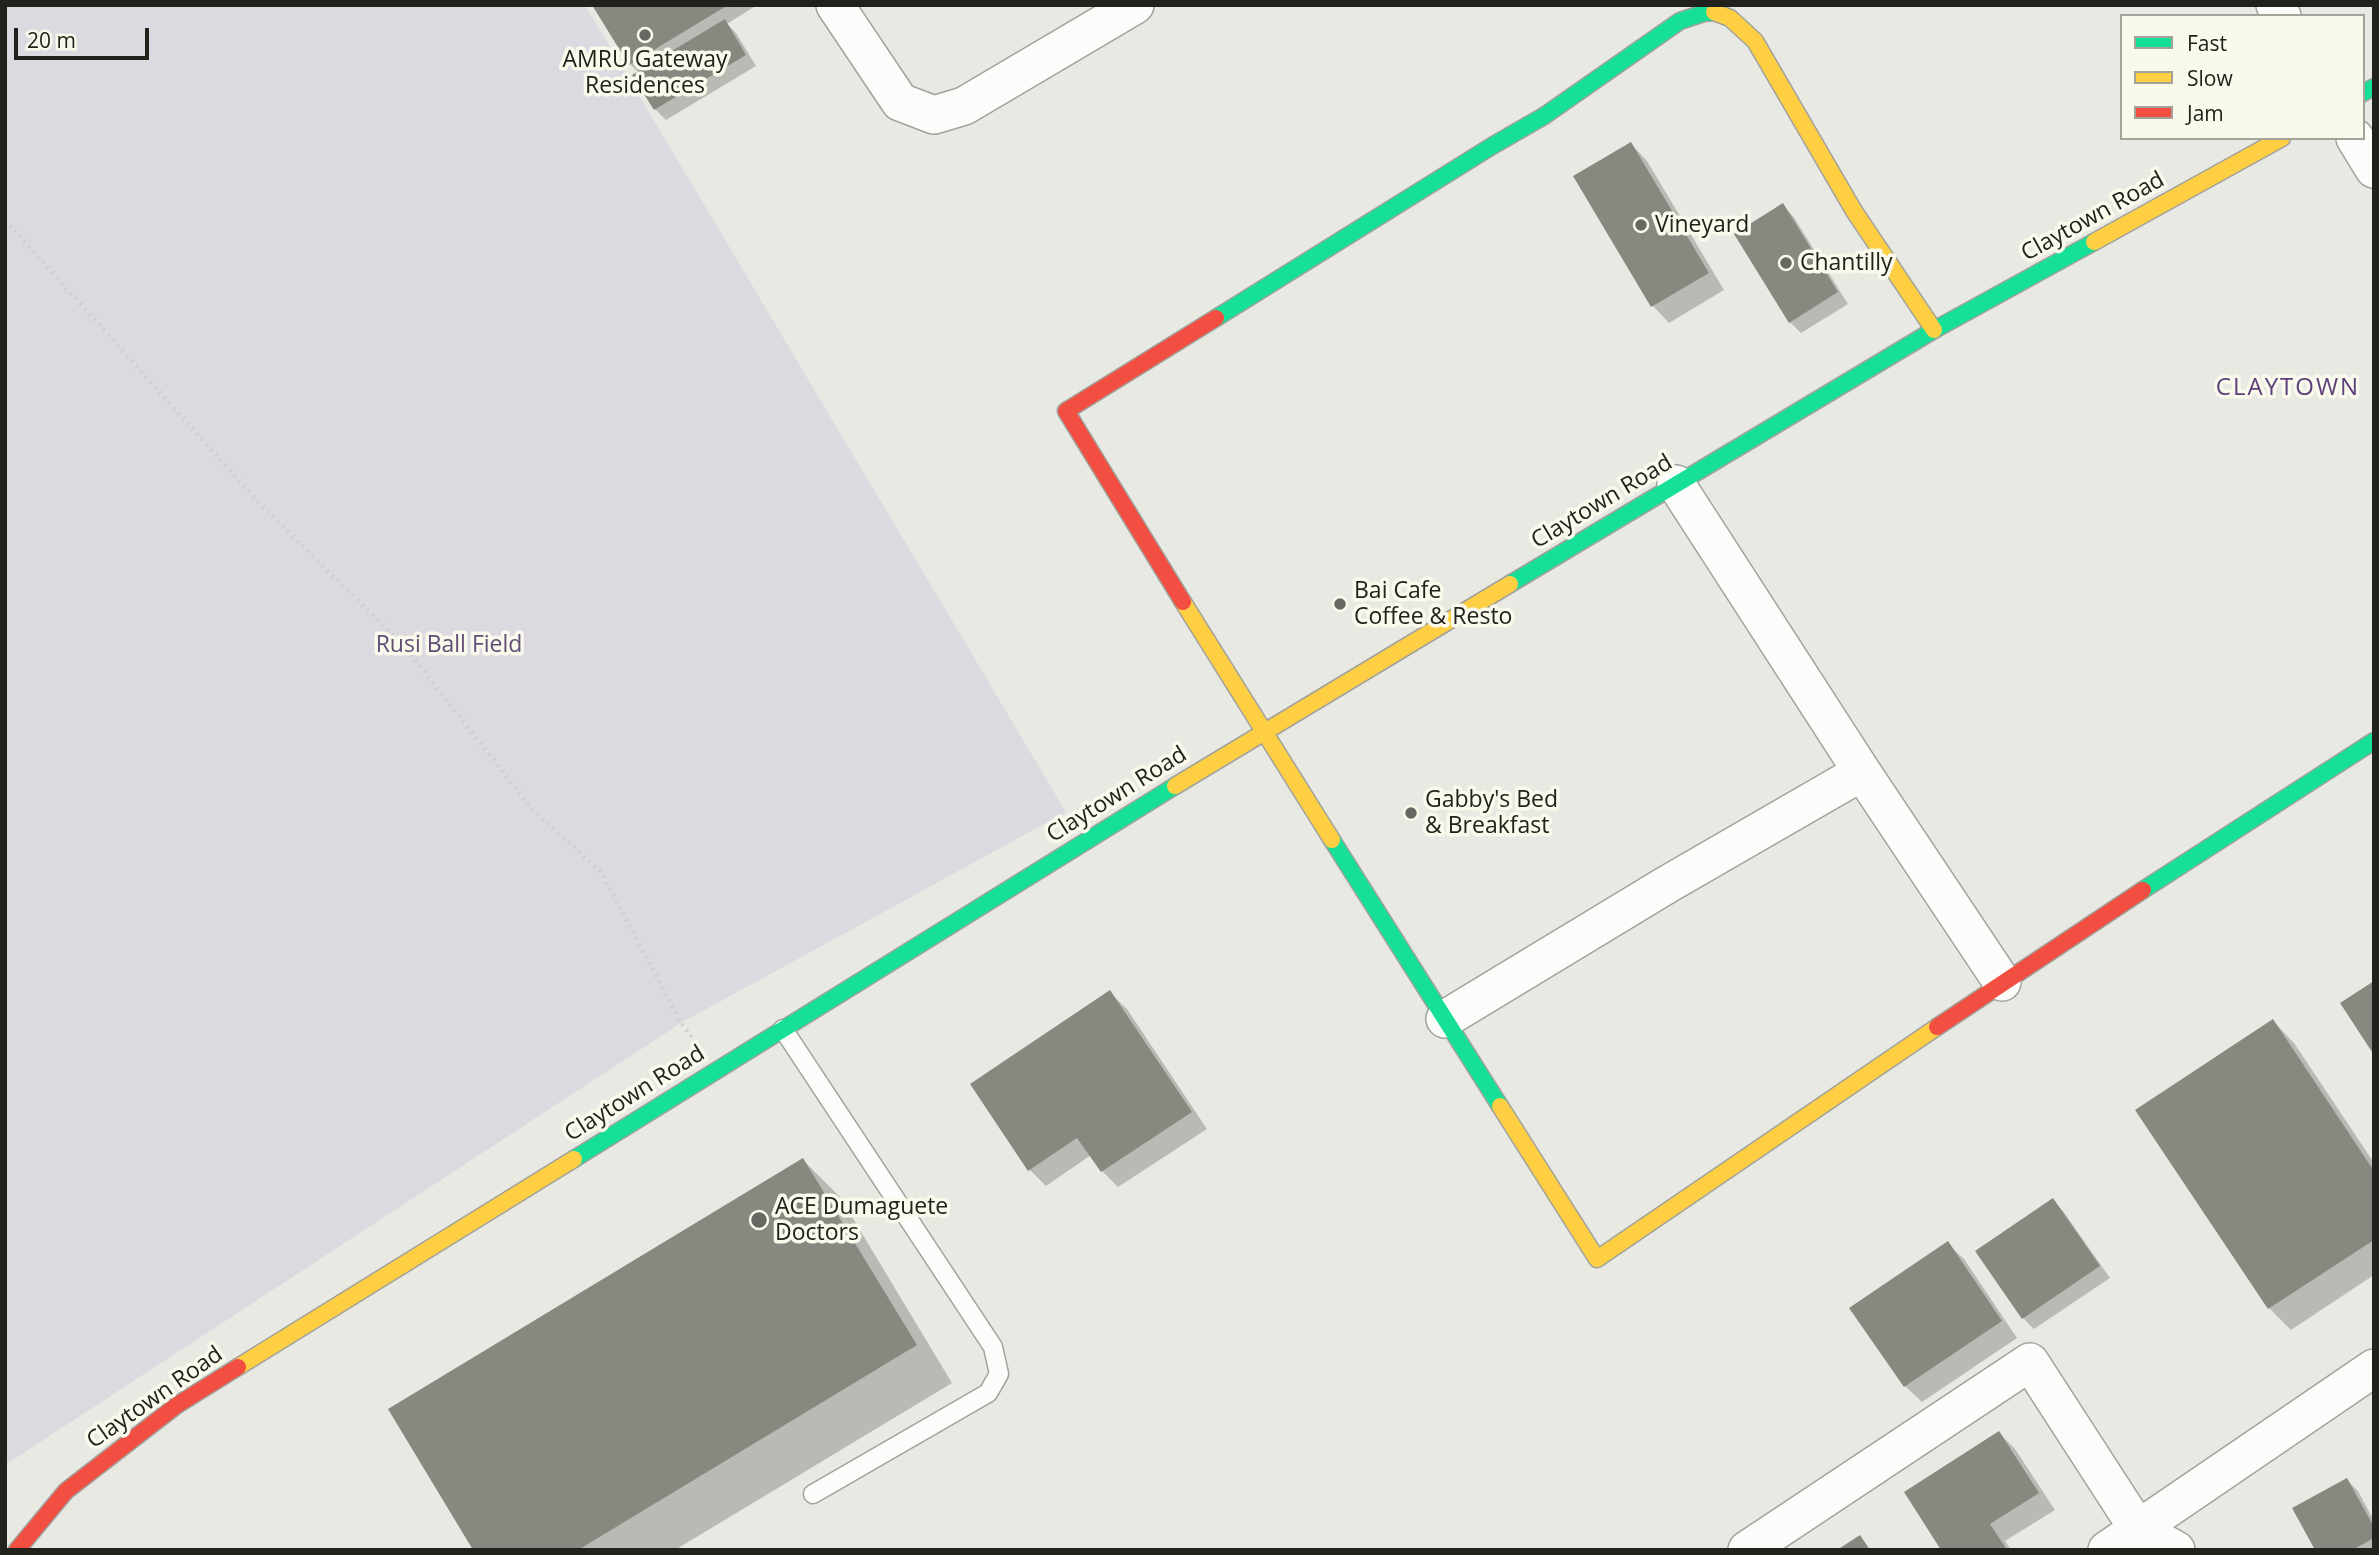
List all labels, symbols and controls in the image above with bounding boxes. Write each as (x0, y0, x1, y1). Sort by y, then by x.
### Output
scale bar (18, 14, 152, 58)
legend (2120, 14, 2365, 140)
text: 20 m (27, 26, 76, 54)
marker: AMRU Gateway Residences (637, 27, 653, 43)
text: Fast (2187, 29, 2227, 57)
place label: AMRU Gateway Residences (563, 46, 727, 100)
text: Slow (2187, 64, 2233, 92)
text: Jam (2187, 99, 2224, 127)
street label: Claytown Road (2017, 166, 2169, 268)
place label: Vineyard (1655, 211, 1749, 239)
marker: Vineyard (1633, 217, 1649, 233)
place label: Chantilly (1800, 249, 1893, 277)
marker: Chantilly (1778, 255, 1794, 271)
district label: CLAYTOWN (2217, 374, 2359, 402)
street label: Claytown Road (1527, 449, 1677, 555)
place label: Bai Cafe Coffee & Resto (1354, 577, 1512, 631)
marker: Bai Cafe Coffee & Resto (1332, 596, 1348, 612)
park label: Rusi Ball Field (376, 631, 522, 659)
street label: Claytown Road (1042, 741, 1192, 849)
place label: Gabby's Bed & Breakfast (1425, 786, 1558, 840)
marker: Gabby's Bed & Breakfast (1403, 805, 1419, 821)
street label: Claytown Road (560, 1040, 710, 1148)
place label: ACE Dumaguete Doctors (775, 1193, 948, 1247)
marker: ACE Dumaguete Doctors (749, 1210, 769, 1230)
street label: Claytown Road (82, 1341, 228, 1455)

